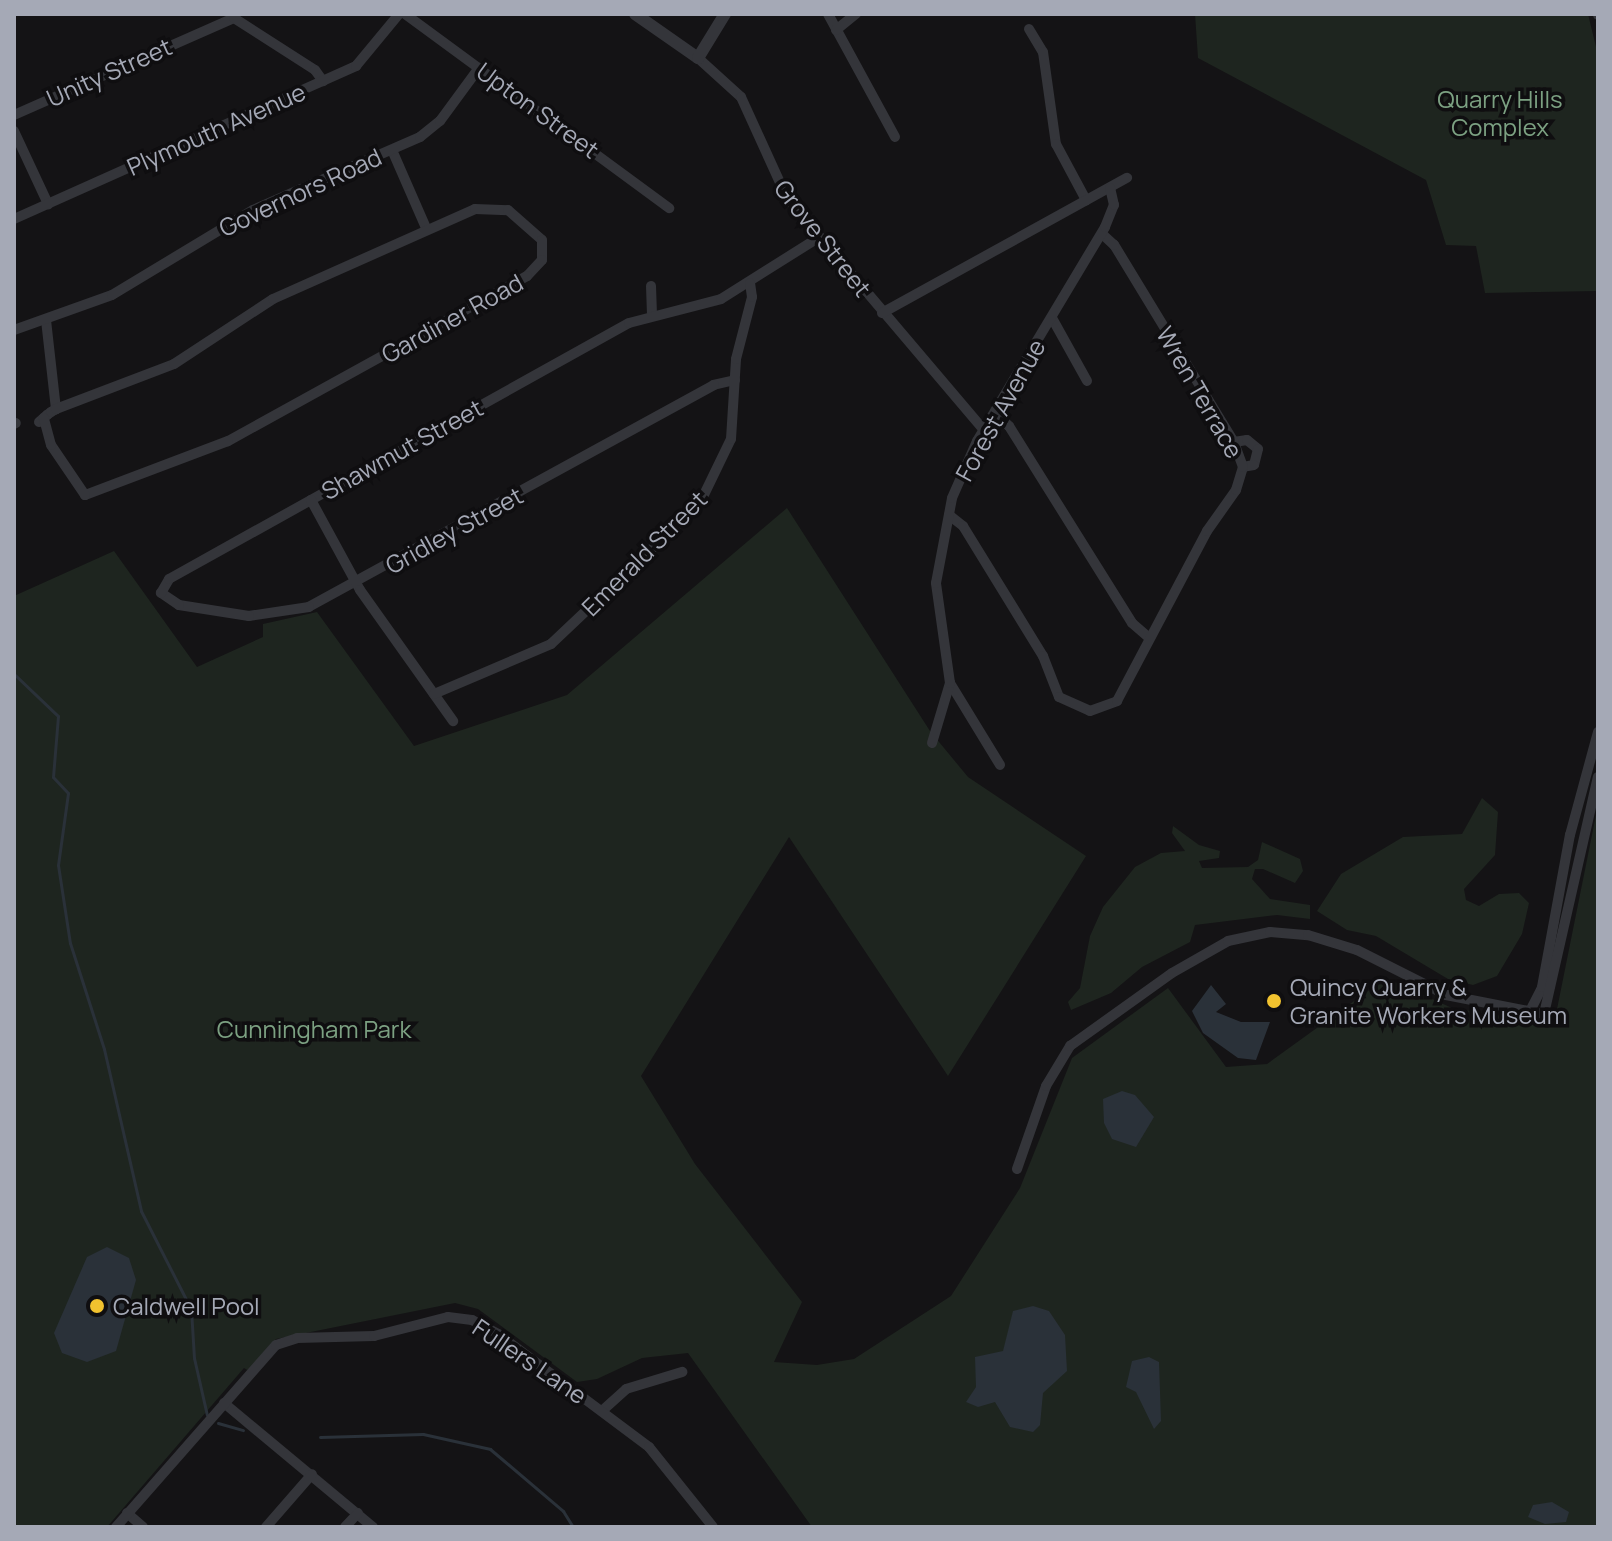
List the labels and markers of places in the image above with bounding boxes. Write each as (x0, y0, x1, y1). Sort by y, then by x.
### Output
place label: Quincy Quarry & Granite Workers Museum (1290, 973, 1567, 1029)
marker: Quincy Quarry & Granite Workers Museum (1265, 992, 1283, 1010)
place label: Caldwell Pool (113, 1292, 260, 1320)
marker: Caldwell Pool (88, 1297, 106, 1315)

